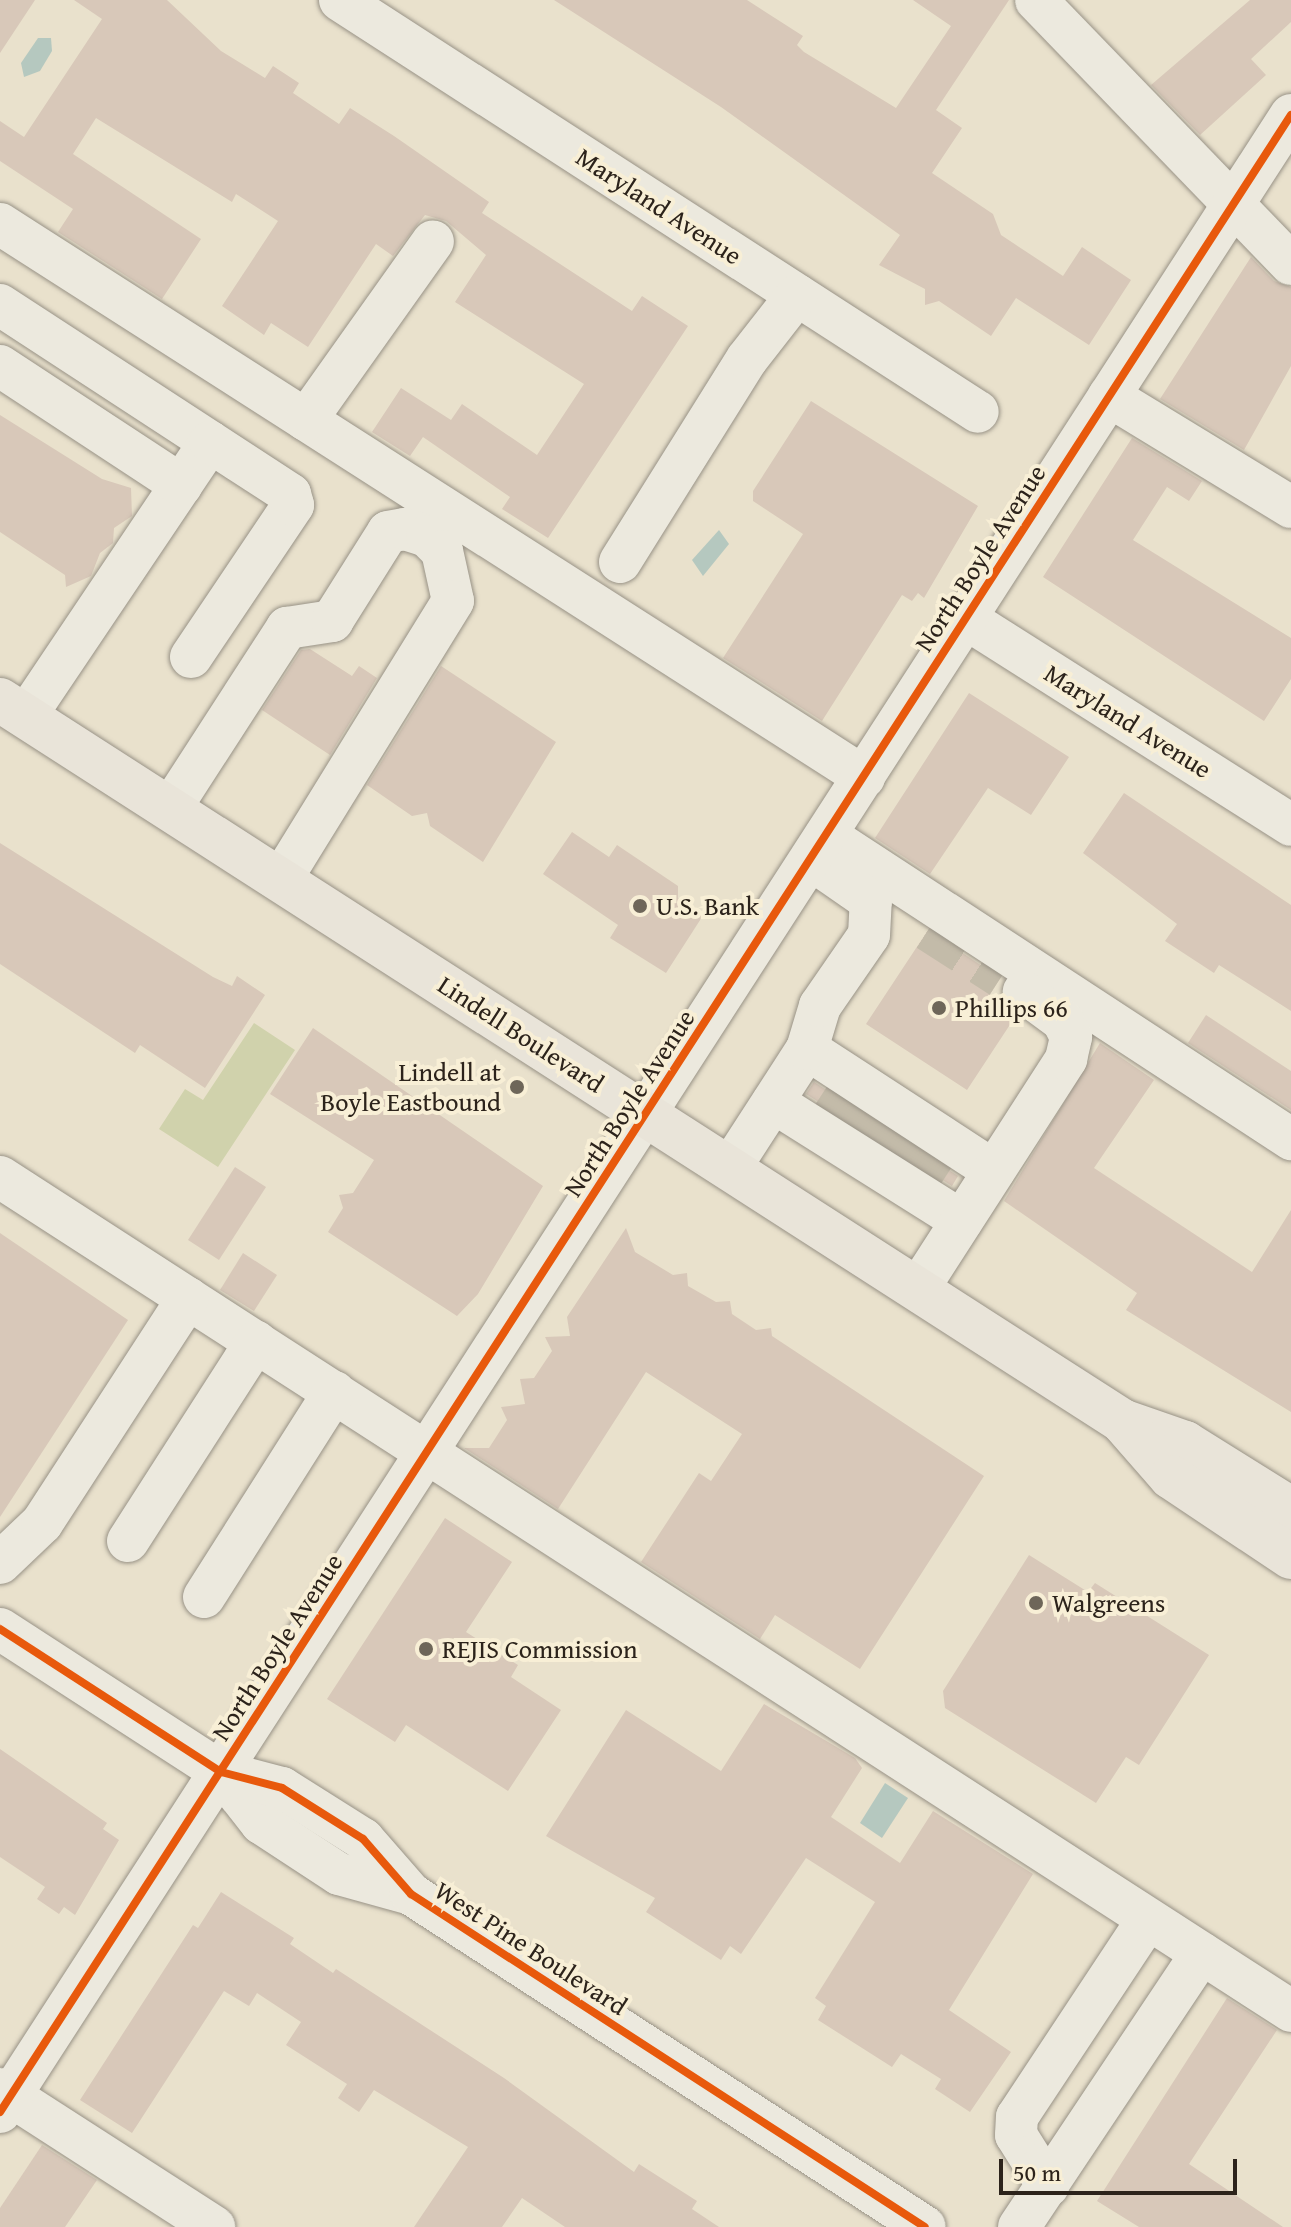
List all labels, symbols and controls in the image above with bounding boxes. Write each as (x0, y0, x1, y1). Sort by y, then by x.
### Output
street label: Maryland Avenue (570, 141, 748, 271)
street label: North Boyle Avenue (908, 459, 1052, 657)
street label: Maryland Avenue (1039, 657, 1217, 785)
place label: U.S. Bank (656, 890, 759, 922)
marker: U.S. Bank (631, 897, 649, 915)
street label: Lindell Boulevard (432, 969, 610, 1099)
place label: Phillips 66 (955, 992, 1068, 1024)
marker: Phillips 66 (930, 999, 948, 1017)
street label: North Boyle Avenue (557, 1004, 701, 1202)
place label: Lindell at Boyle Eastbound (321, 1056, 501, 1118)
marker: Lindell at Boyle Eastbound (508, 1078, 526, 1096)
street label: North Boyle Avenue (205, 1548, 349, 1746)
place label: Walgreens (1052, 1587, 1165, 1619)
marker: Walgreens (1027, 1594, 1045, 1612)
place label: REJIS Commission (442, 1633, 638, 1665)
marker: REJIS Commission (417, 1640, 435, 1658)
street label: West Pine Boulevard (429, 1874, 633, 2022)
scale bar (1003, 2143, 1241, 2193)
text: 50 m (1013, 2155, 1061, 2190)

